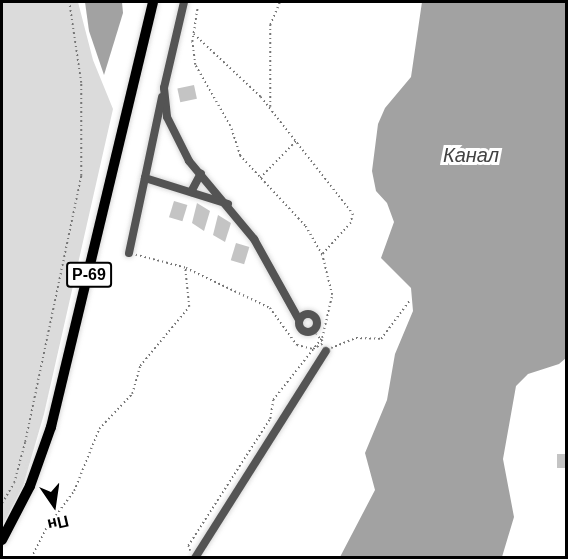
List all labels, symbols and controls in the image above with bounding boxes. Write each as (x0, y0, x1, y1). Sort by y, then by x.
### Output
water label: Канал (443, 143, 499, 167)
road number: Р-69 (65, 262, 113, 288)
north arrow (24, 475, 84, 535)
text: Пн (46, 512, 70, 534)

